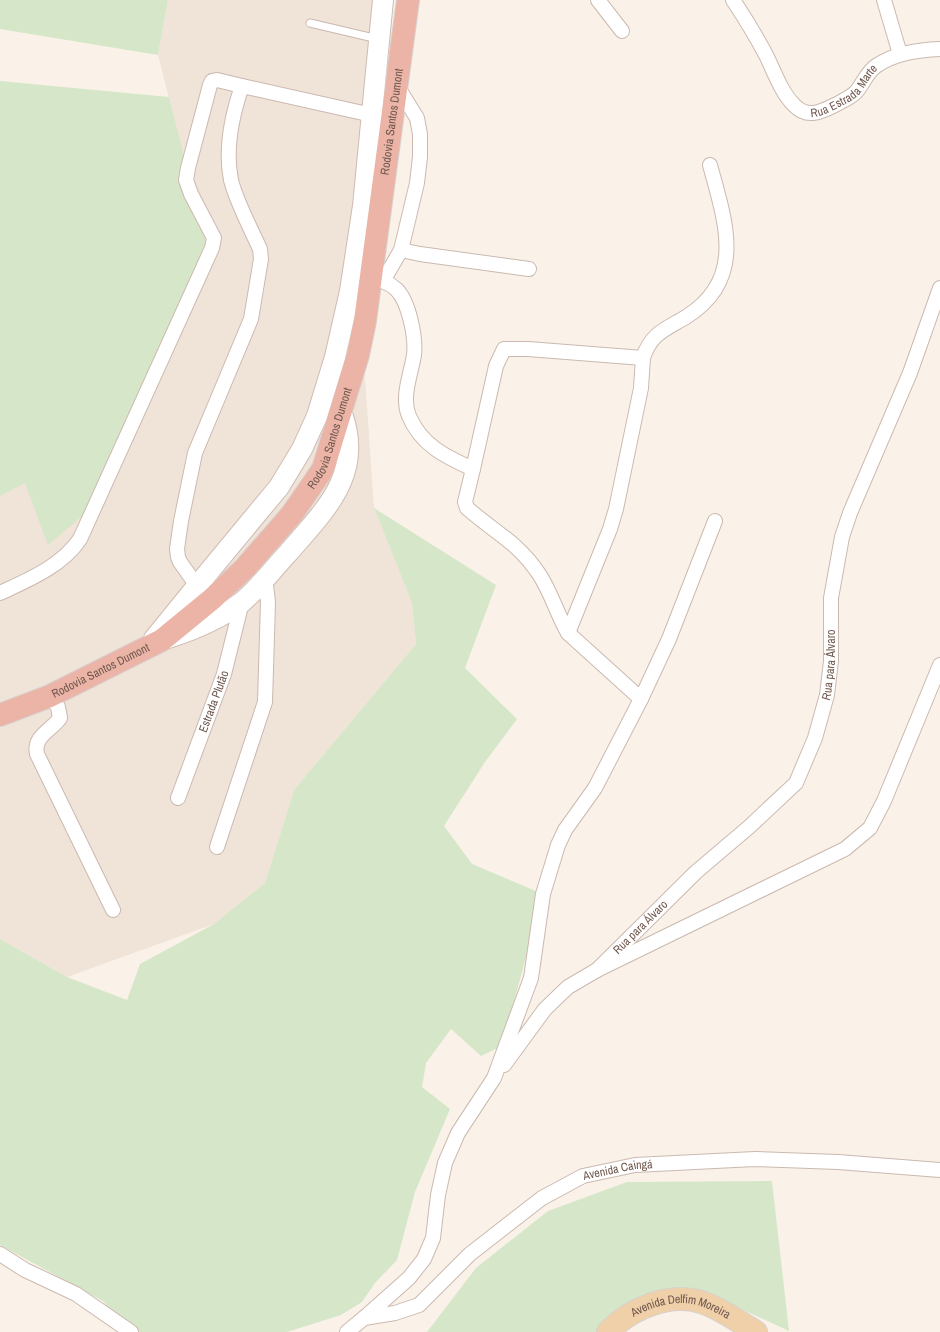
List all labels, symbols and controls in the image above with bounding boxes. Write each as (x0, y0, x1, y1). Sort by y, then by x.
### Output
street label: Rua Estrada Marte (810, 61, 880, 121)
street label: Rodovia Santos Dumont (377, 67, 407, 176)
street label: Rodovia Santos Dumont (304, 385, 356, 492)
street label: Rua para Álvaro (818, 630, 839, 702)
street label: Rodovia Santos Dumont (49, 639, 152, 702)
street label: Estrada Plutão (195, 669, 233, 735)
street label: Rua para Álvaro (610, 897, 671, 958)
street label: Avenida Caingá (580, 1156, 653, 1184)
text: Avenida Delfim Moreira (627, 1291, 734, 1323)
street label: Avenida Delfim Moreira (629, 1311, 733, 1327)

